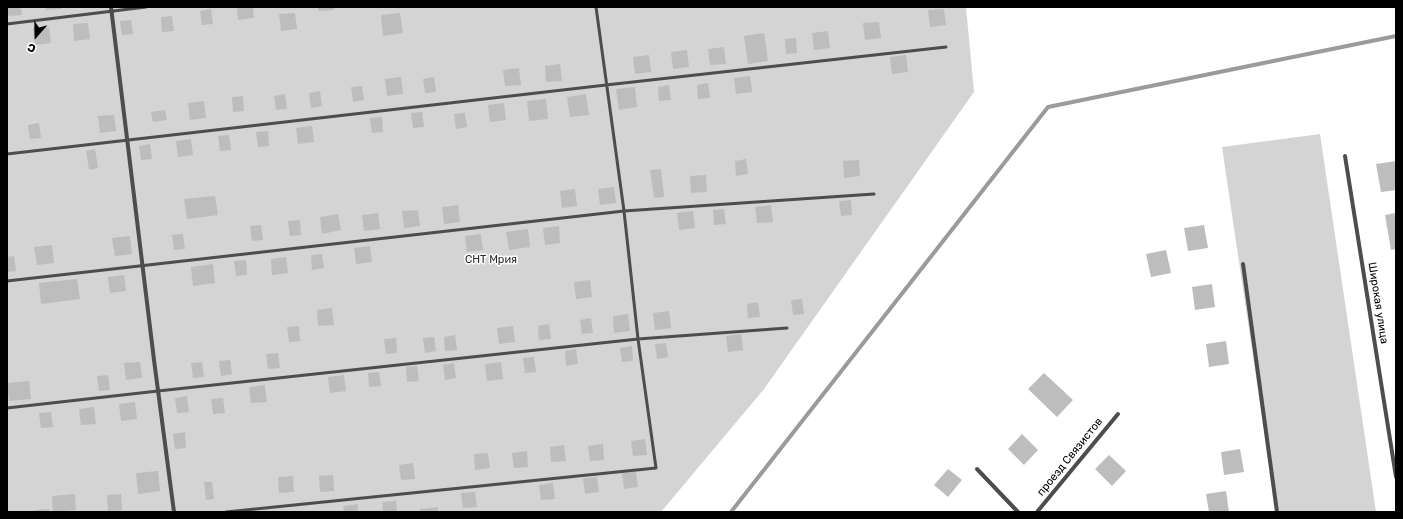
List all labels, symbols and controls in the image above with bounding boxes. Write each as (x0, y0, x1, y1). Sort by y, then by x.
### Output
north arrow (16, 16, 56, 56)
text: С (26, 40, 38, 55)
park label: СНТ Мрия (465, 253, 517, 267)
street label: Широкая улица (1365, 261, 1391, 345)
street label: проезд Связистов (1035, 415, 1105, 499)

